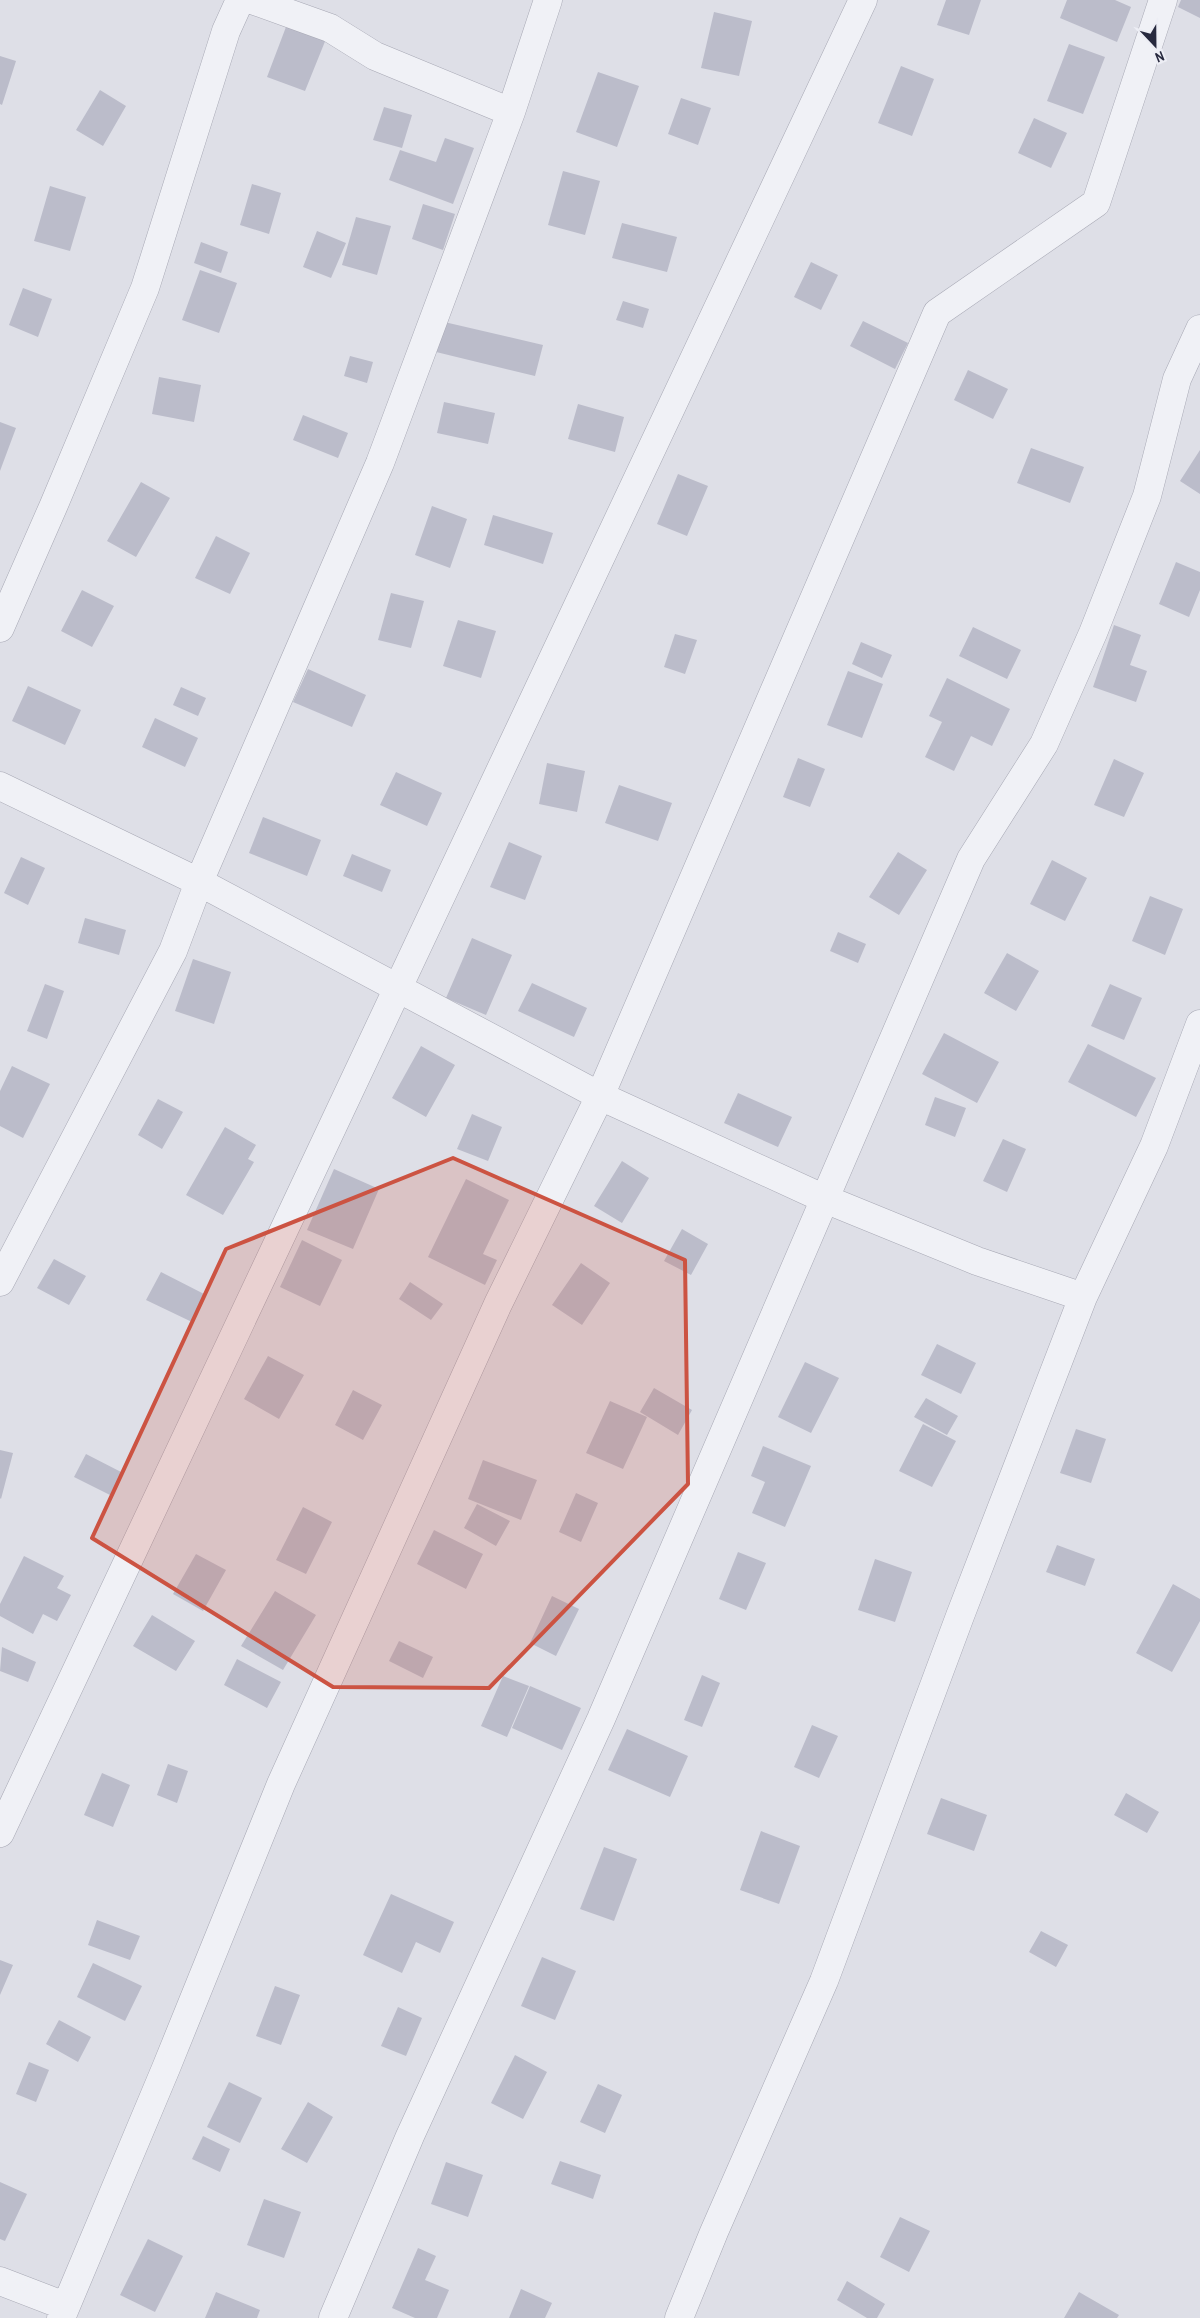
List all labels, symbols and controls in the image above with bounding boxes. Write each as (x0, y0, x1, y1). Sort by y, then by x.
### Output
north arrow (1130, 20, 1180, 70)
text: N (1153, 47, 1167, 67)

